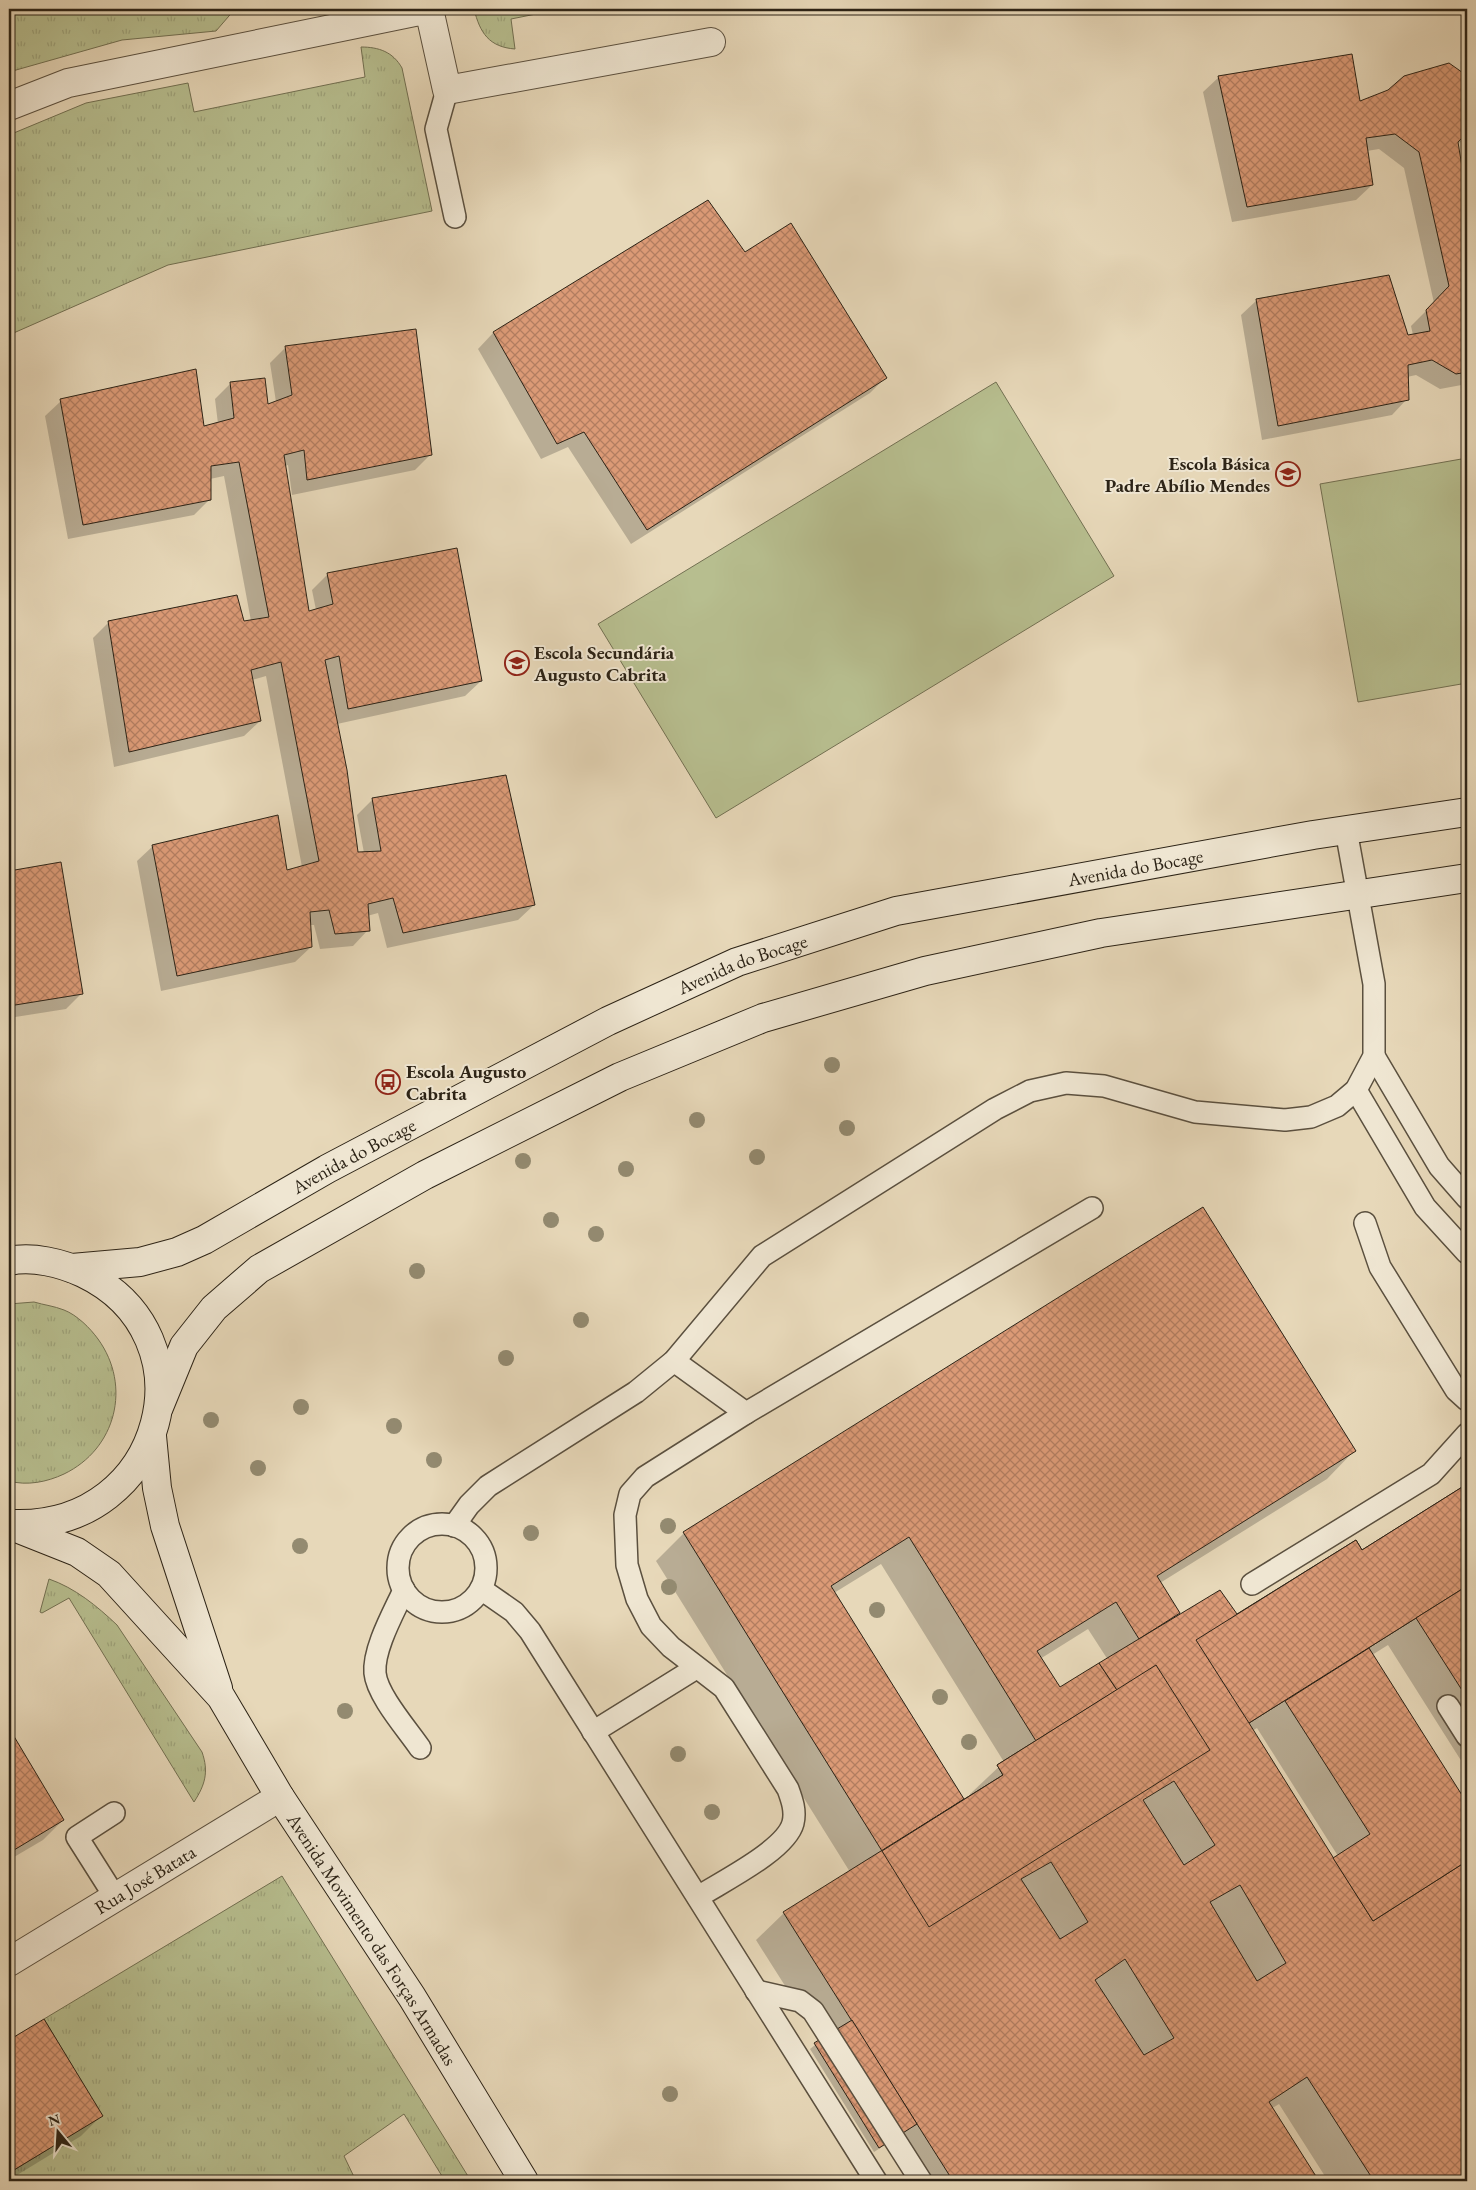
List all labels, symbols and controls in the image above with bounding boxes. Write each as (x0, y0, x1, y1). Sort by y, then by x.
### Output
place label: Escola Básica Padre Abílio Mendes (1105, 451, 1271, 498)
school or university icon: Escola Básica Padre Abílio Mendes (1275, 461, 1301, 487)
place label: Escola Secundária Augusto Cabrita (533, 640, 675, 687)
school or university icon: Escola Secundária Augusto Cabrita (504, 650, 530, 676)
street label: Avenida do Bocage (1065, 843, 1205, 893)
street label: Avenida do Bocage (673, 928, 810, 1001)
place label: Escola Augusto Cabrita (406, 1059, 527, 1106)
bus stop icon: Escola Augusto Cabrita (375, 1069, 401, 1095)
street label: Avenida do Bocage (287, 1113, 420, 1200)
street label: Avenida Movimento das Forças Armadas (281, 1808, 463, 2070)
street label: Rua José Batata (90, 1839, 201, 1920)
north arrow (32, 2108, 82, 2158)
text: N (46, 2109, 63, 2130)

